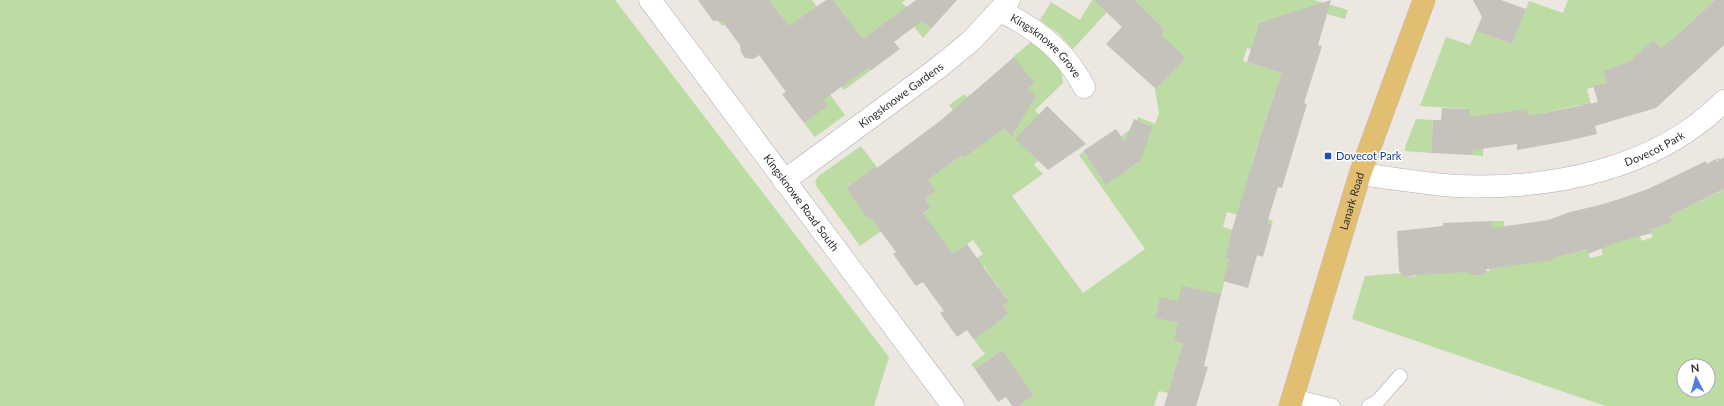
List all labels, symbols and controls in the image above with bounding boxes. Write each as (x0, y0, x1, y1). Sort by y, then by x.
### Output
street label: Kingsknowe Grove (1008, 11, 1084, 80)
street label: Kingsknowe Gardens (856, 59, 946, 130)
street label: Dovecot Park (1622, 128, 1687, 168)
place label: Dovecot Park (1336, 149, 1402, 162)
marker: Dovecot Park (1323, 151, 1333, 161)
street label: Kingsknowe Road South (761, 152, 842, 253)
street label: Lanark Road (1337, 171, 1366, 231)
north arrow (1676, 358, 1716, 398)
text: N (1690, 361, 1700, 374)

